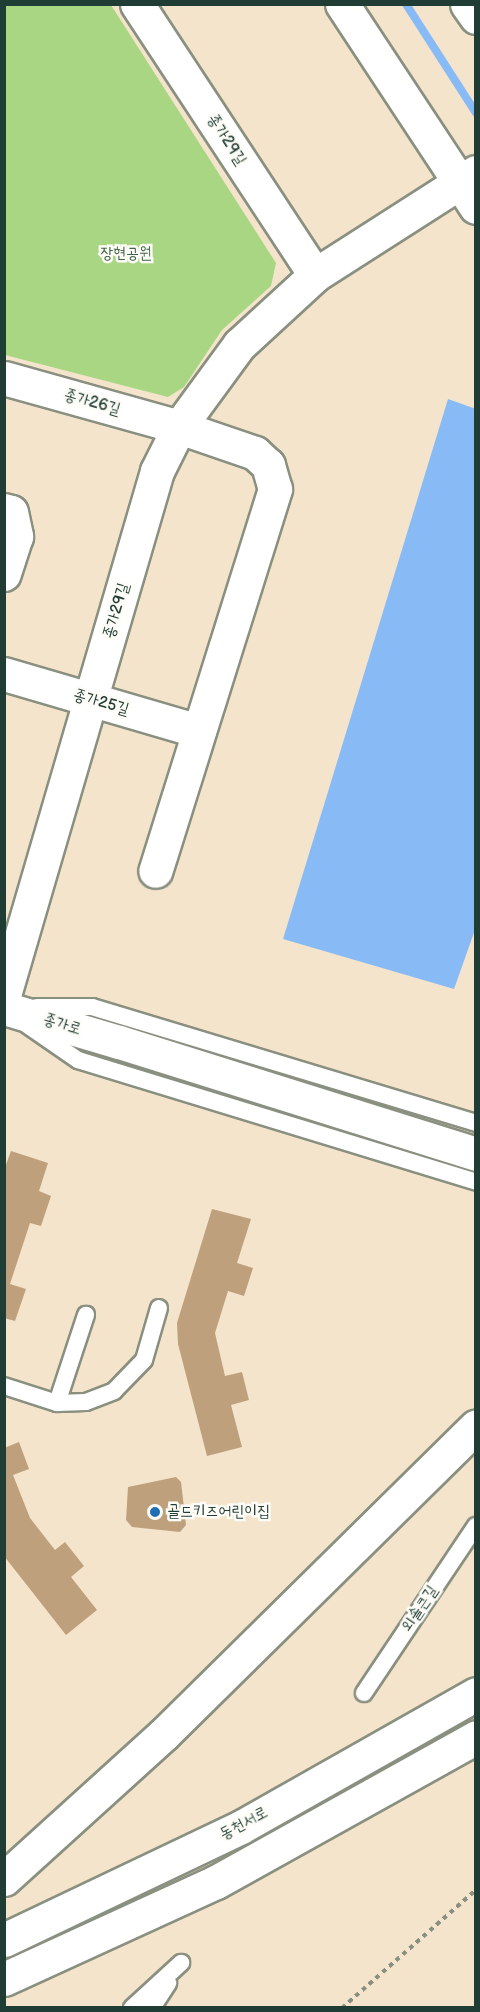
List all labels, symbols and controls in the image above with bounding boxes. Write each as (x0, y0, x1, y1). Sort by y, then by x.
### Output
street label: 종가29길 (202, 111, 250, 169)
park label: 장현공원 (100, 244, 152, 264)
street label: 종가26길 (62, 386, 122, 420)
street label: 종가29길 (100, 581, 134, 641)
street label: 종가25길 (71, 686, 131, 720)
street label: 종가로 (41, 1010, 83, 1040)
place label: 골드키즈어린이집 (167, 1502, 270, 1522)
marker: 골드키즈어린이집 (148, 1505, 162, 1519)
street label: 외솔큰길 (398, 1582, 442, 1636)
street label: 동천서로 (217, 1803, 271, 1845)

